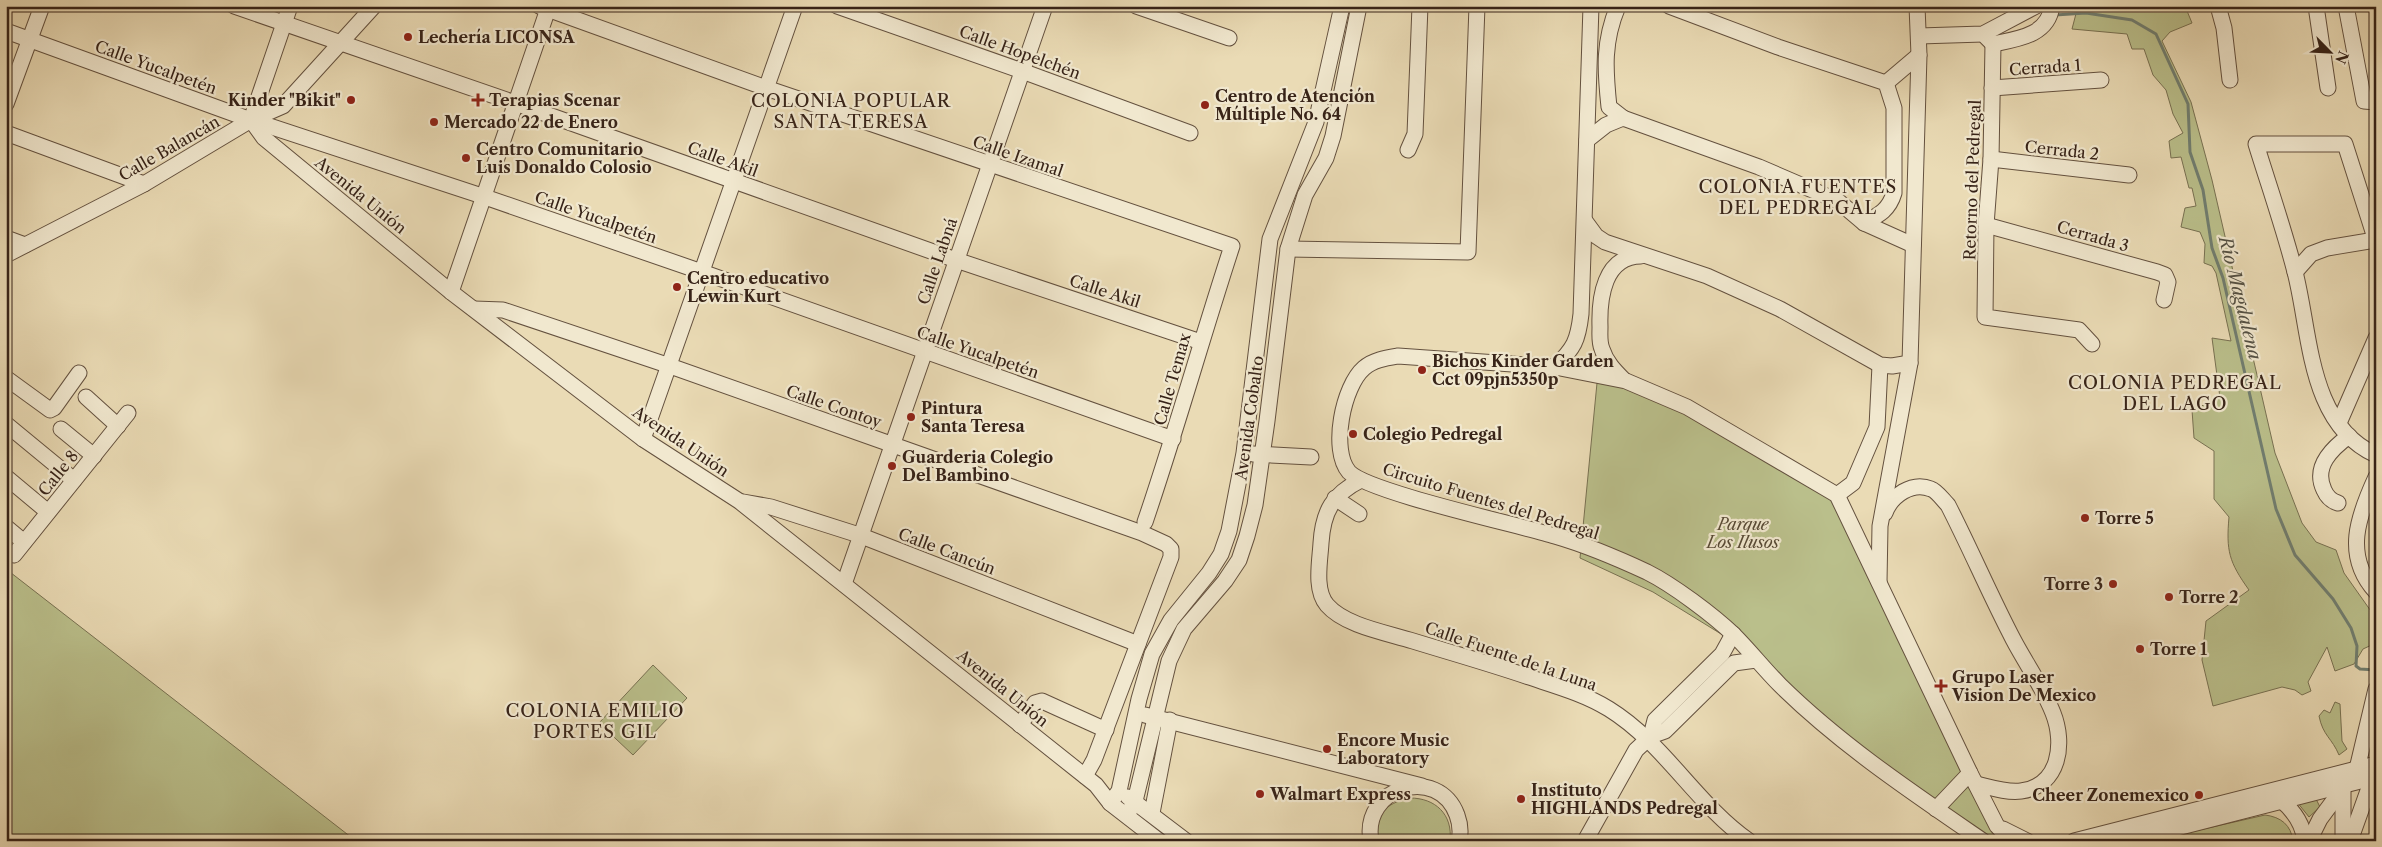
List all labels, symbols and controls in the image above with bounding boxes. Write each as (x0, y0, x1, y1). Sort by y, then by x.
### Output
street label: Calle Hopelchén (957, 21, 1083, 83)
place label: Lechería LICONSA (418, 27, 575, 47)
north arrow (2304, 28, 2354, 78)
marker: Lechería LICONSA (402, 31, 414, 43)
street label: Calle Yucalpetén (92, 36, 220, 98)
text: N (2331, 48, 2353, 67)
street label: Cerrada 1 (2008, 54, 2082, 79)
place label: Centro de Atención Múltiple No. 64 (1215, 86, 1375, 124)
place label: Kinder "Bikit" (228, 90, 341, 110)
place label: Terapias Scenar (489, 90, 620, 110)
district label: COLONIA POPULAR SANTA TERESA (751, 90, 951, 133)
marker: Terapias Scenar (471, 93, 485, 107)
marker: Kinder "Bikit" (345, 94, 357, 106)
marker: Centro de Atención Múltiple No. 64 (1199, 99, 1211, 111)
street label: Retorno del Pedregal (1959, 99, 1985, 261)
street label: Calle Balancán (115, 111, 223, 185)
place label: Mercado 22 de Enero (444, 112, 618, 132)
marker: Mercado 22 de Enero (428, 116, 440, 128)
street label: Calle Izamal (970, 131, 1066, 181)
street label: Cerrada 2 (2024, 136, 2100, 164)
street label: Calle Akil (685, 137, 761, 181)
place label: Centro Comunitario Luis Donaldo Colosio (476, 139, 652, 177)
street label: Avenida Unión (310, 151, 411, 238)
marker: Centro Comunitario Luis Donaldo Colosio (460, 152, 472, 164)
district label: COLONIA FUENTES DEL PEDREGAL (1699, 176, 1897, 219)
street label: Calle Yucalpetén (532, 187, 660, 247)
street label: Calle Labná (913, 214, 961, 307)
street label: Cerrada 3 (2055, 216, 2131, 256)
water label: Río Magdalena (2214, 232, 2266, 362)
place label: Centro educativo Lewin Kurt (687, 268, 829, 306)
street label: Calle Akil (1067, 270, 1143, 312)
marker: Centro educativo Lewin Kurt (671, 281, 683, 293)
street label: Calle Yucalpetén (914, 322, 1042, 382)
street label: Calle Temax (1149, 330, 1195, 427)
place label: Bichos Kinder Garden Cct 09pjn5350p (1432, 351, 1614, 389)
street label: Avenida Cobalto (1230, 354, 1268, 483)
marker: Bichos Kinder Garden Cct 09pjn5350p (1416, 364, 1428, 376)
district label: COLONIA PEDREGAL DEL LAGO (2068, 372, 2282, 415)
street label: Calle Contoy (784, 380, 885, 432)
place label: Pintura Santa Teresa (921, 398, 1026, 436)
street label: Avenida Unión (628, 401, 733, 481)
marker: Pintura Santa Teresa (905, 411, 917, 423)
place label: Colegio Pedregal (1363, 424, 1503, 444)
marker: Colegio Pedregal (1347, 428, 1359, 440)
street label: Calle 8 (34, 446, 82, 500)
place label: Guarderia Colegio Del Bambino (902, 447, 1053, 485)
street label: Circuito Fuentes del Pedregal (1380, 459, 1602, 544)
marker: Guarderia Colegio Del Bambino (886, 460, 898, 472)
place label: Torre 5 (2095, 508, 2154, 528)
marker: Torre 5 (2079, 512, 2091, 524)
park label: Parque Los Ilusos (1705, 514, 1779, 552)
street label: Calle Cancún (896, 523, 998, 579)
place label: Torre 3 (2044, 574, 2103, 594)
marker: Torre 3 (2107, 578, 2119, 590)
place label: Torre 2 (2179, 587, 2239, 607)
marker: Torre 2 (2163, 591, 2175, 603)
street label: Calle Fuente de la Luna (1422, 617, 1600, 695)
place label: Torre 1 (2150, 639, 2208, 659)
marker: Torre 1 (2134, 643, 2146, 655)
street label: Avenida Unión (952, 644, 1053, 731)
place label: Grupo Laser Vision De Mexico (1951, 667, 2096, 705)
marker: Grupo Laser Vision De Mexico (1934, 679, 1948, 693)
district label: COLONIA EMILIO PORTES GIL (505, 700, 685, 743)
place label: Encore Music Laboratory (1337, 730, 1449, 768)
marker: Encore Music Laboratory (1321, 743, 1333, 755)
place label: Instituto HIGHLANDS Pedregal (1531, 780, 1718, 818)
place label: Walmart Express (1269, 784, 1411, 804)
place label: Cheer Zonemexico (2032, 785, 2189, 805)
marker: Walmart Express (1254, 788, 1266, 800)
marker: Cheer Zonemexico (2193, 789, 2205, 801)
marker: Instituto HIGHLANDS Pedregal (1515, 793, 1527, 805)

